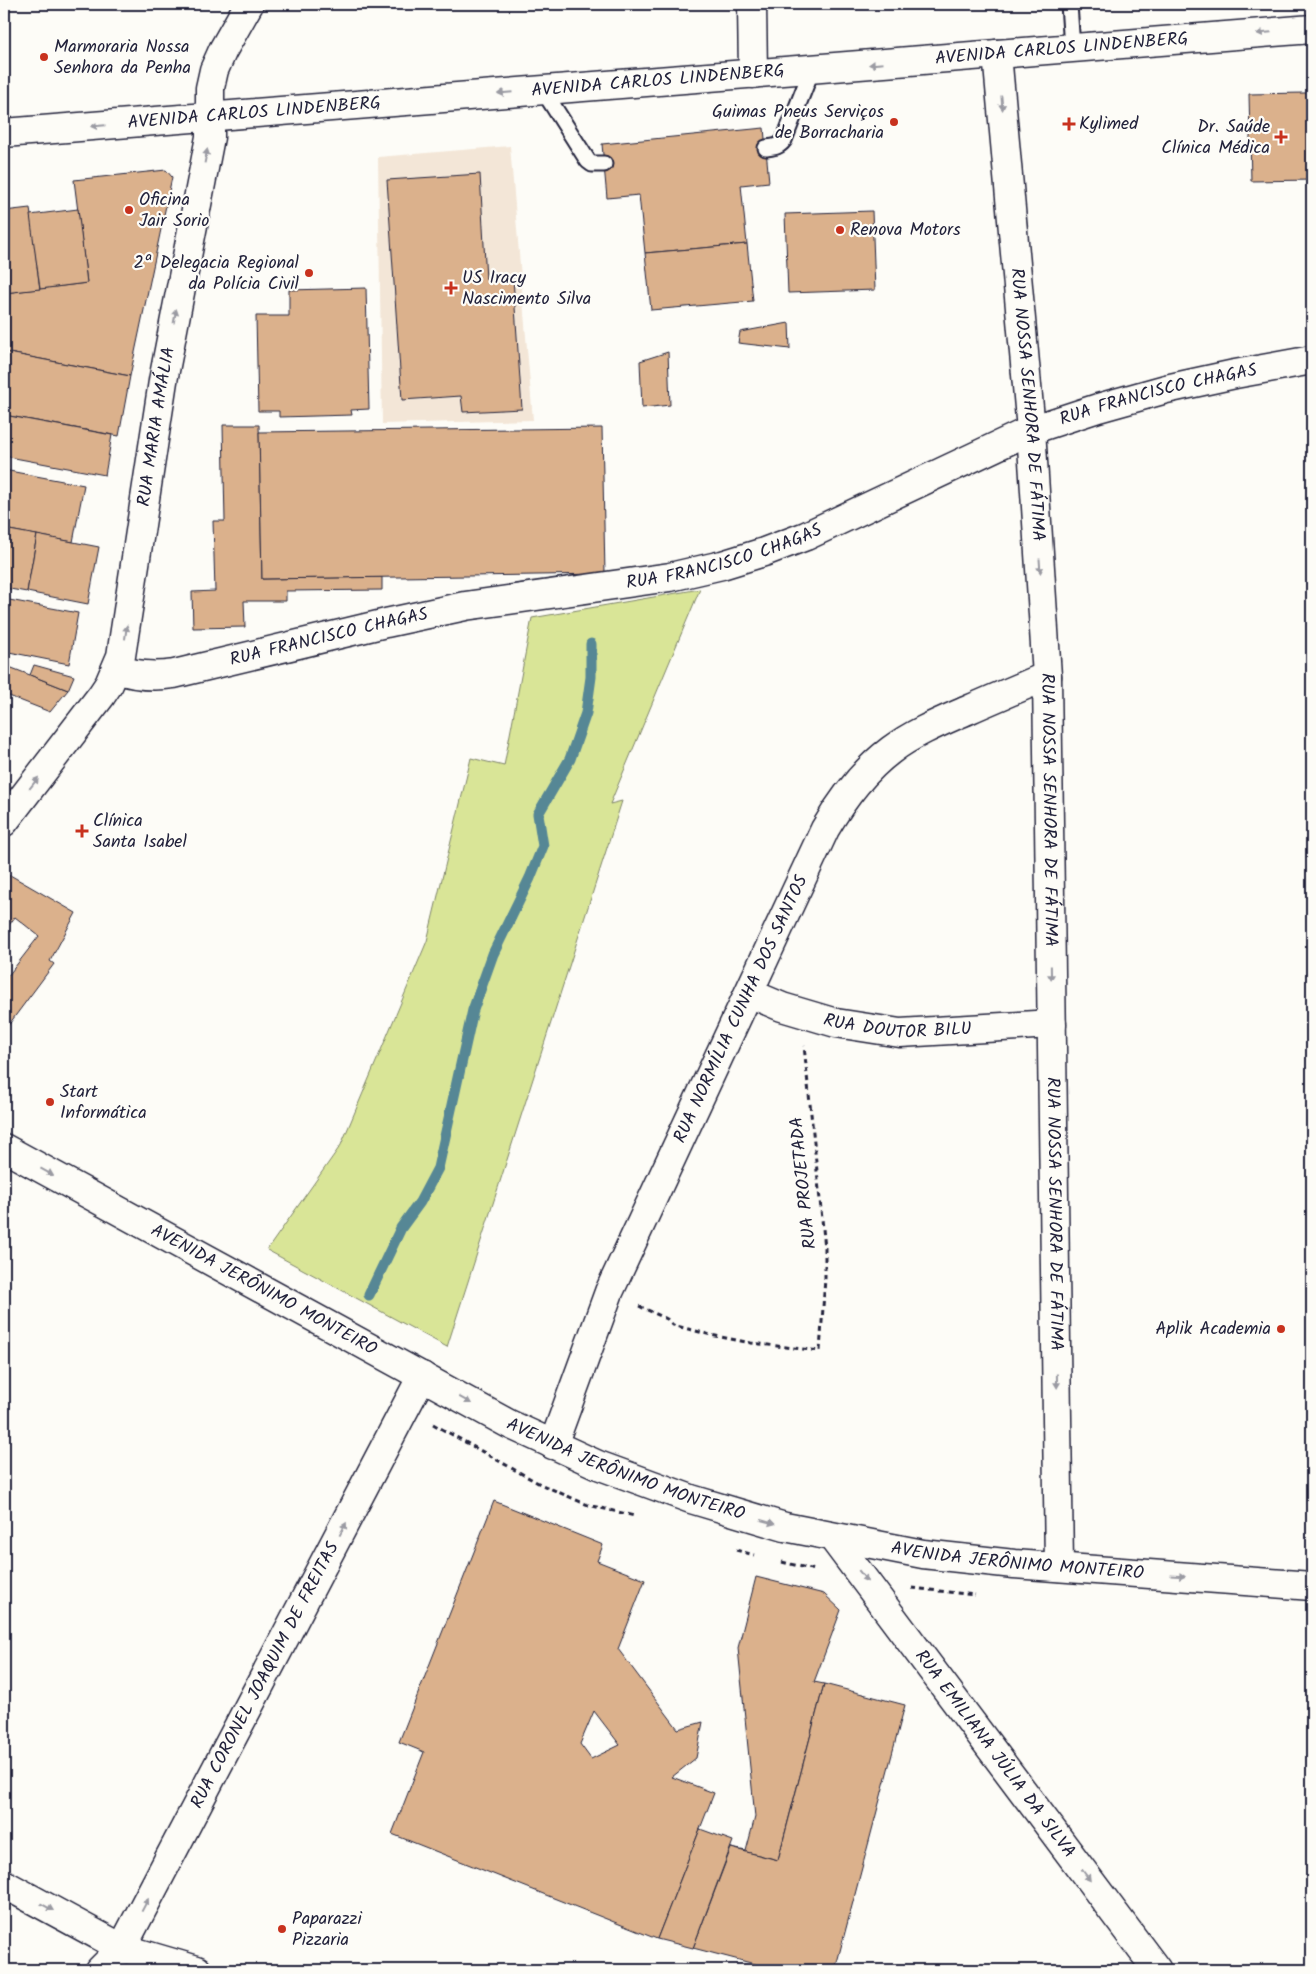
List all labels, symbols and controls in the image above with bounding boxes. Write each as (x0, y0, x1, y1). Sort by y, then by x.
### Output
street label: AVENIDA CARLOS LINDENBERG (934, 24, 1189, 73)
one-way arrow (1255, 29, 1271, 37)
place label: Marmoraria Nossa Senhora da Penha (54, 33, 191, 83)
marker: Marmoraria Nossa Senhora da Penha (38, 51, 50, 63)
street label: AVENIDA CARLOS LINDENBERG (530, 56, 786, 106)
one-way arrow (868, 60, 884, 68)
street label: AVENIDA CARLOS LINDENBERG (126, 89, 382, 138)
one-way arrow (496, 90, 512, 98)
one-way arrow (998, 95, 1006, 111)
place label: Guimas Pneus Serviços de Borracharia (712, 98, 884, 148)
place label: Kylimed (1079, 110, 1139, 139)
place label: Dr. Saúde Clínica Médica (1161, 113, 1270, 163)
marker: Guimas Pneus Serviços de Borracharia (888, 116, 900, 128)
marker: Kylimed (1063, 118, 1075, 130)
one-way arrow (90, 122, 106, 130)
marker: Dr. Saúde Clínica Médica (1274, 130, 1288, 144)
one-way arrow (203, 148, 211, 164)
place label: Oficina Jair Sorio (139, 186, 209, 236)
marker: Oficina Jair Sorio (123, 204, 135, 216)
place label: Renova Motors (850, 216, 961, 245)
marker: Renova Motors (834, 224, 846, 236)
place label: 2ª Delegacia Regional da Polícia Civil (134, 249, 300, 299)
place label: US Iracy Nascimento Silva (462, 264, 591, 314)
marker: 2ª Delegacia Regional da Polícia Civil (303, 267, 315, 279)
street label: RUA NOSSA SENHORA DE FÁTIMA (1002, 267, 1053, 542)
marker: US Iracy Nascimento Silva (444, 281, 458, 295)
one-way arrow (172, 307, 180, 323)
street label: RUA MARIA AMÁLIA (130, 344, 184, 509)
street label: RUA FRANCISCO CHAGAS (1056, 356, 1260, 434)
street label: RUA FRANCISCO CHAGAS (624, 516, 827, 598)
one-way arrow (1036, 558, 1044, 574)
street label: RUA FRANCISCO CHAGAS (227, 600, 431, 675)
one-way arrow (122, 623, 130, 639)
street label: RUA NOSSA SENHORA DE FÁTIMA (1032, 673, 1065, 947)
one-way arrow (28, 777, 39, 790)
place label: Clínica Santa Isabel (93, 807, 187, 857)
marker: Clínica Santa Isabel (75, 824, 89, 838)
street label: RUA NORMÍLIA CUNHA DOS SANTOS (666, 870, 816, 1148)
one-way arrow (1047, 966, 1055, 982)
street label: RUA DOUTOR BILU (820, 1006, 973, 1048)
street label: RUA NOSSA SENHORA DE FÁTIMA (1038, 1077, 1071, 1351)
place label: Start Informática (60, 1078, 147, 1128)
marker: Start Informática (44, 1096, 56, 1108)
street label: RUA PROJETADA (783, 1115, 825, 1251)
one-way arrow (40, 1167, 53, 1176)
street label: AVENIDA JERÔNIMO MONTEIRO (145, 1216, 382, 1364)
place label: Aplik Academia (1156, 1315, 1271, 1344)
marker: Aplik Academia (1275, 1323, 1287, 1335)
one-way arrow (1053, 1373, 1061, 1389)
one-way arrow (458, 1396, 471, 1405)
street label: AVENIDA JERÔNIMO MONTEIRO (501, 1410, 748, 1529)
one-way arrow (760, 1518, 775, 1526)
one-way arrow (339, 1521, 347, 1536)
street label: AVENIDA JERÔNIMO MONTEIRO (889, 1534, 1145, 1588)
street label: RUA CORONEL JOAQUIM DE FREITAS (183, 1536, 347, 1814)
one-way arrow (858, 1569, 868, 1583)
one-way arrow (1170, 1572, 1186, 1580)
street label: RUA EMILIANA JÚLIA DA SILVA (907, 1643, 1083, 1865)
one-way arrow (1080, 1868, 1091, 1881)
one-way arrow (141, 1897, 149, 1912)
one-way arrow (39, 1903, 54, 1911)
place label: Paparazzi Pizzaria (292, 1905, 363, 1955)
marker: Paparazzi Pizzaria (276, 1923, 288, 1935)

